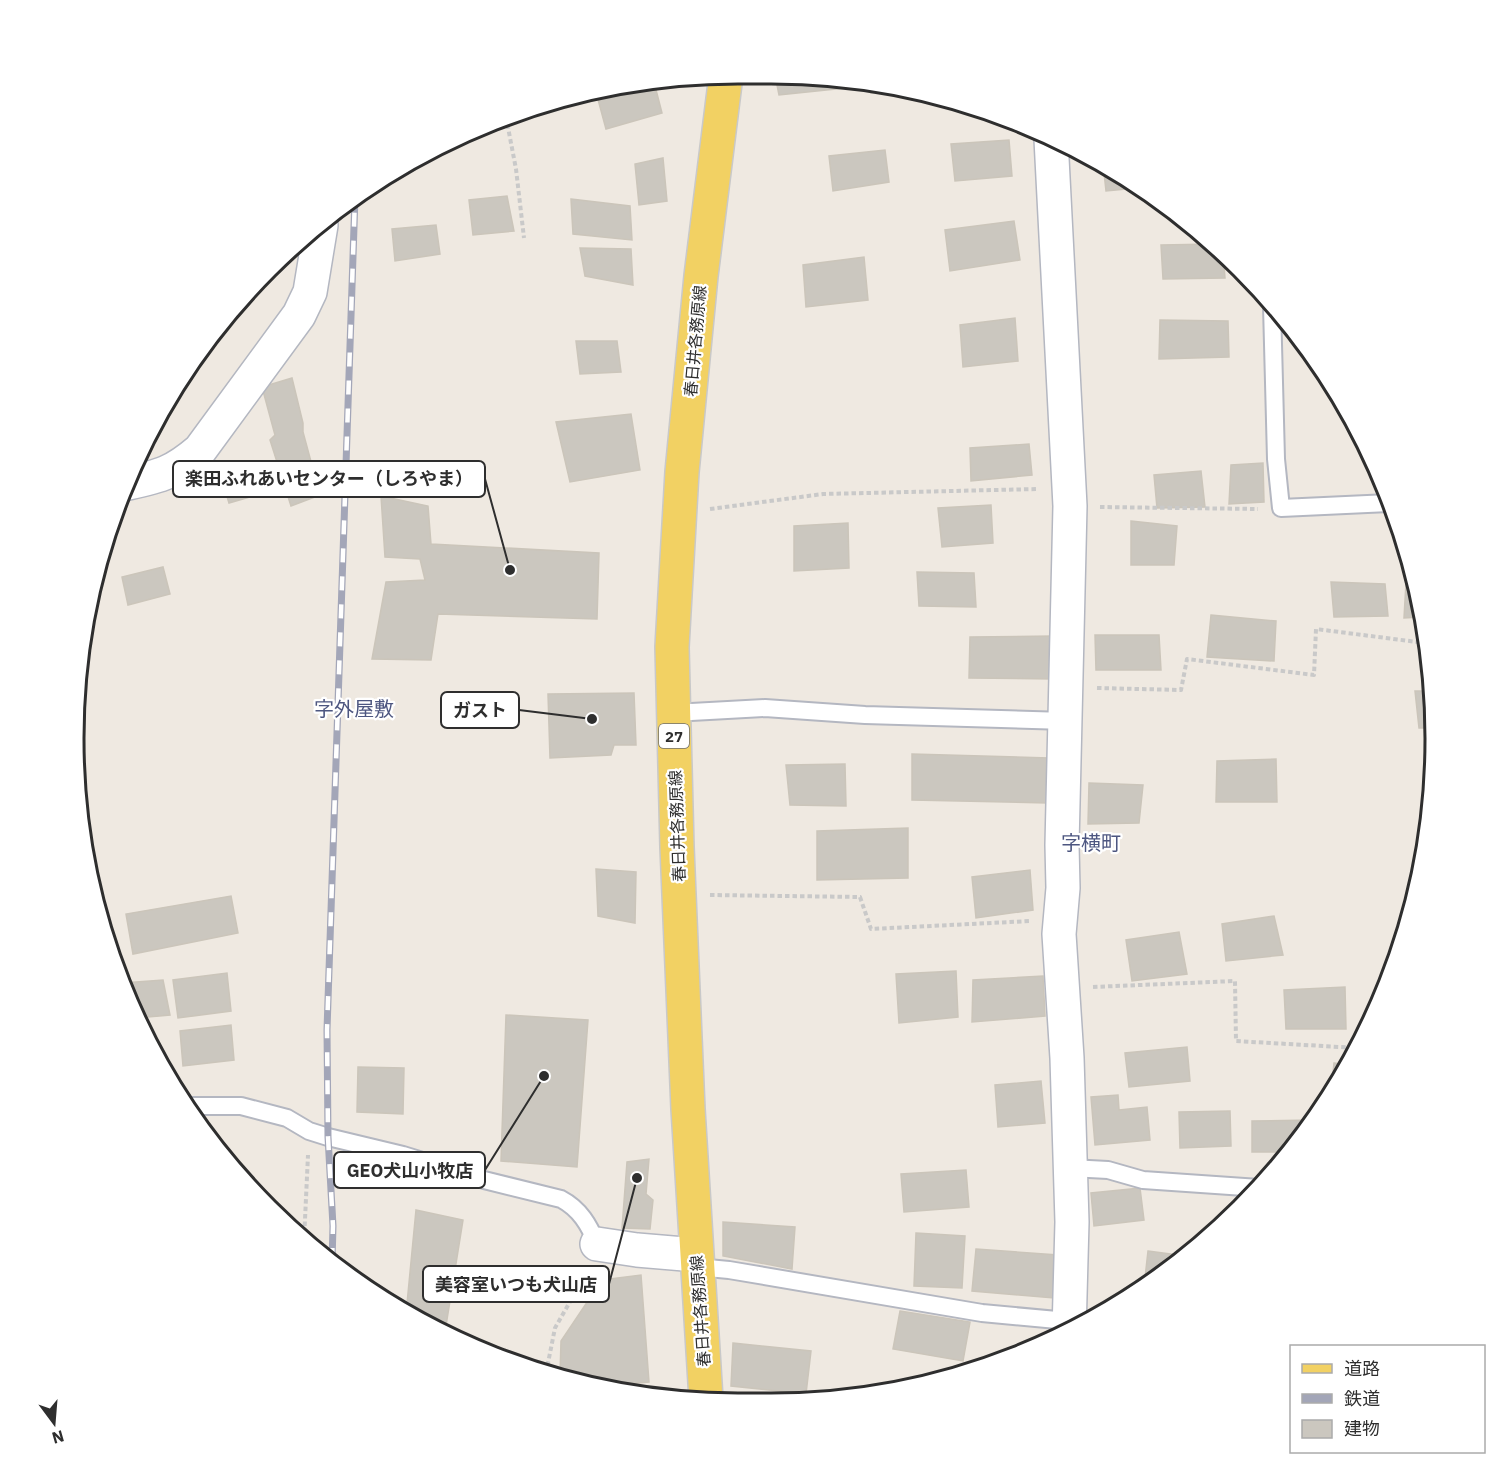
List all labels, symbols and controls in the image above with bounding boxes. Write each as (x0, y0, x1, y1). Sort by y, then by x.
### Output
street label: 春日井各務原線 (680, 284, 710, 398)
callout: 楽田ふれあいセンター（しろやま） (173, 461, 485, 497)
text: 楽田ふれあいセンター（しろやま） (185, 467, 473, 490)
callout: ガスト (441, 692, 519, 728)
district label: 字外屋敷 (314, 695, 394, 722)
text: ガスト (453, 699, 507, 722)
road number: 27 (659, 724, 689, 748)
street label: 春日井各務原線 (665, 770, 689, 882)
district label: 字横町 (1061, 829, 1121, 856)
callout: GEO犬山小牧店 (334, 1152, 485, 1188)
text: GEO犬山小牧店 (347, 1159, 473, 1182)
street label: 春日井各務原線 (686, 1254, 714, 1368)
callout: 美容室いつも犬山店 (423, 1266, 609, 1302)
text: 美容室いつも犬山店 (435, 1273, 597, 1296)
legend (1290, 1345, 1485, 1453)
text: 道路 (1344, 1357, 1380, 1380)
text: 鉄道 (1344, 1387, 1380, 1410)
north arrow (24, 1393, 84, 1453)
text: 建物 (1344, 1417, 1380, 1440)
text: N (50, 1426, 66, 1449)

